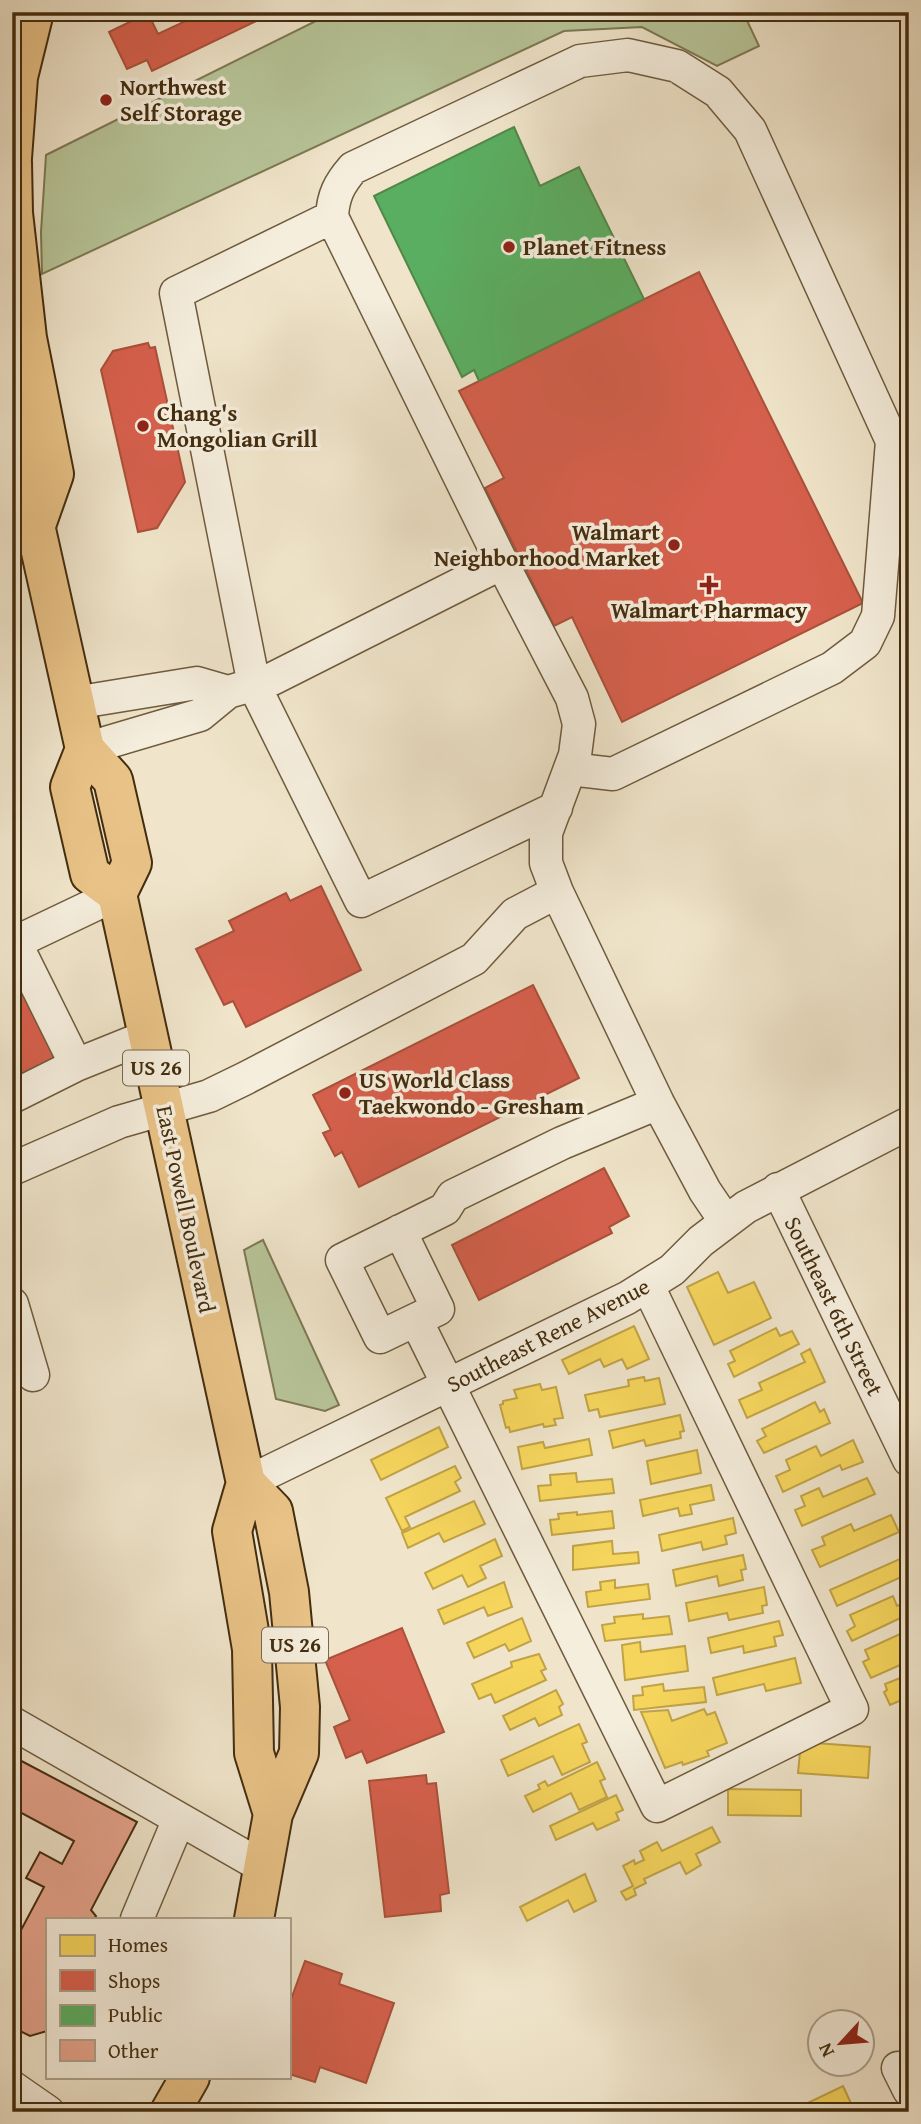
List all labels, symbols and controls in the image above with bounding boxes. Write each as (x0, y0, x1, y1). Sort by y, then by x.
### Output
place label: Northwest Self Storage (120, 70, 242, 129)
marker: Northwest Self Storage (98, 92, 114, 108)
place label: Planet Fitness (523, 230, 666, 263)
marker: Planet Fitness (501, 239, 517, 255)
place label: Chang's Mongolian Grill (157, 396, 318, 455)
marker: Chang's Mongolian Grill (135, 418, 151, 434)
place label: Walmart Neighborhood Market (434, 515, 660, 574)
marker: Walmart Neighborhood Market (666, 537, 682, 553)
marker: Walmart Pharmacy (701, 577, 717, 593)
place label: Walmart Pharmacy (611, 593, 808, 626)
road number: US 26 (123, 1050, 189, 1086)
place label: US World Class Taekwondo - Gresham (359, 1063, 585, 1122)
marker: US World Class Taekwondo - Gresham (337, 1085, 353, 1101)
street label: East Powell Boulevard (148, 1102, 225, 1316)
street label: Southeast 6th Street (777, 1211, 892, 1401)
street label: Southeast Rene Avenue (441, 1269, 655, 1400)
road number: US 26 (262, 1628, 328, 1662)
legend (46, 1918, 290, 2078)
text: Homes (108, 1929, 168, 1960)
text: Shops (108, 1965, 160, 1996)
text: Public (108, 1999, 163, 2030)
north arrow (806, 2008, 876, 2078)
text: Other (108, 2035, 159, 2066)
text: N (810, 2038, 841, 2062)

